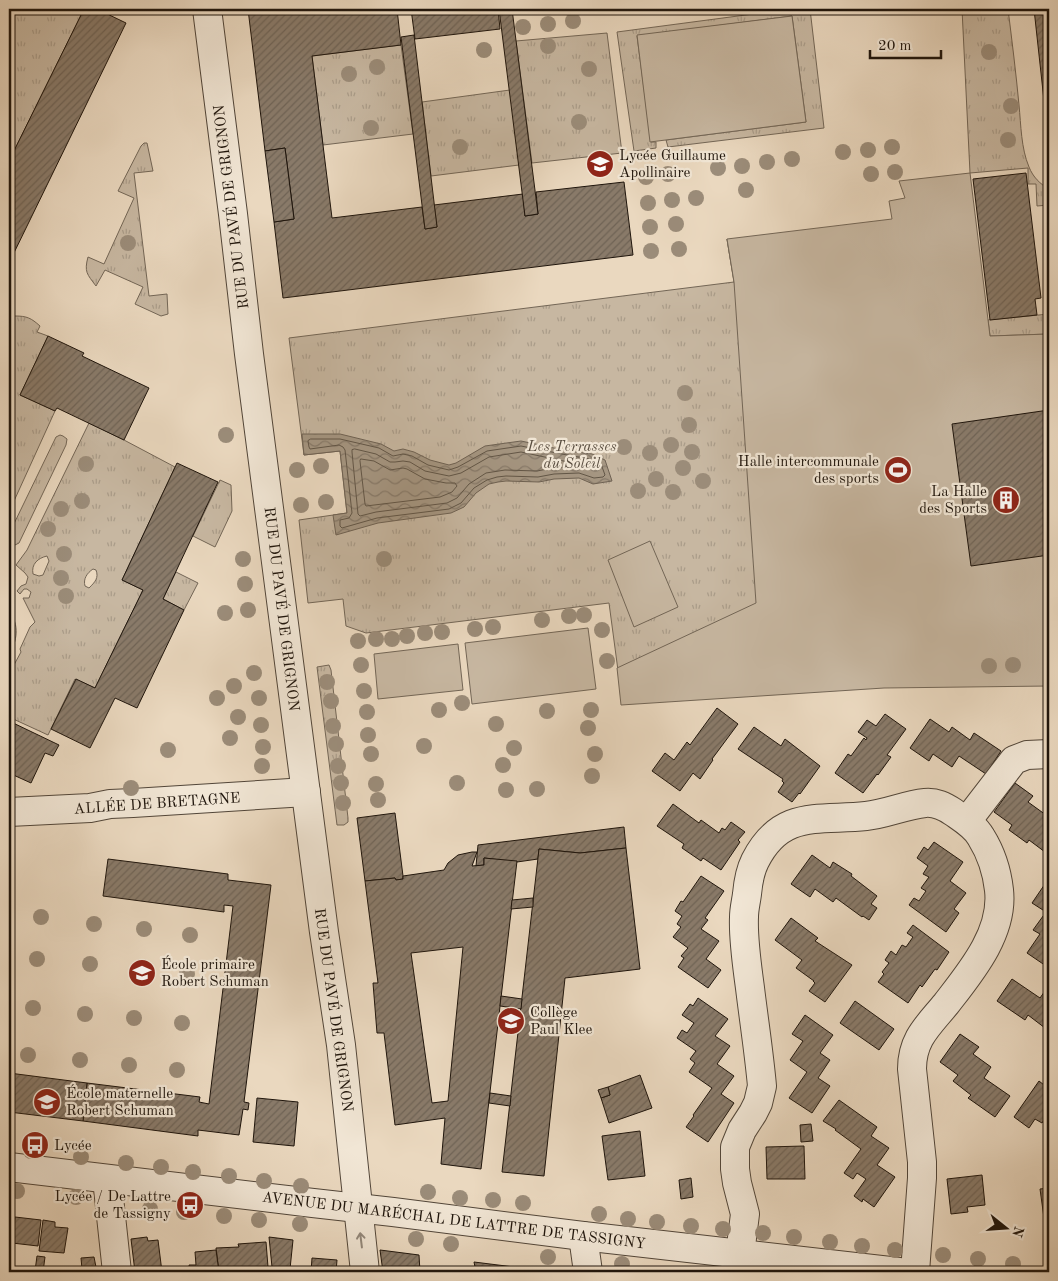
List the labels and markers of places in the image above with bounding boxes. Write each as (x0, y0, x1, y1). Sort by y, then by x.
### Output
school or university icon: Lycée Guillaume Apollinaire (585, 149, 615, 179)
place label: Lycée Guillaume Apollinaire (619, 149, 726, 181)
place label: Halle intercommunale des sports (738, 455, 879, 487)
sports icon: Halle intercommunale des sports (883, 455, 913, 485)
place label: La Halle des Sports (919, 485, 987, 517)
building icon: La Halle des Sports (991, 485, 1021, 515)
place label: École primaire Robert Schuman (161, 955, 269, 990)
school or university icon: École primaire Robert Schuman (127, 958, 157, 988)
school or university icon: Collège Paul Klee (496, 1006, 526, 1036)
place label: Collège Paul Klee (530, 1006, 593, 1038)
place label: École maternelle Robert Schuman (66, 1084, 174, 1119)
school or university icon: École maternelle Robert Schuman (32, 1087, 62, 1117)
bus stop icon: Lycée (20, 1130, 50, 1160)
place label: Lycée (54, 1139, 92, 1154)
place label: Lycée / De Lattre de Tassigny (54, 1190, 171, 1222)
bus stop icon: Lycée / De Lattre de Tassigny (175, 1190, 205, 1220)

